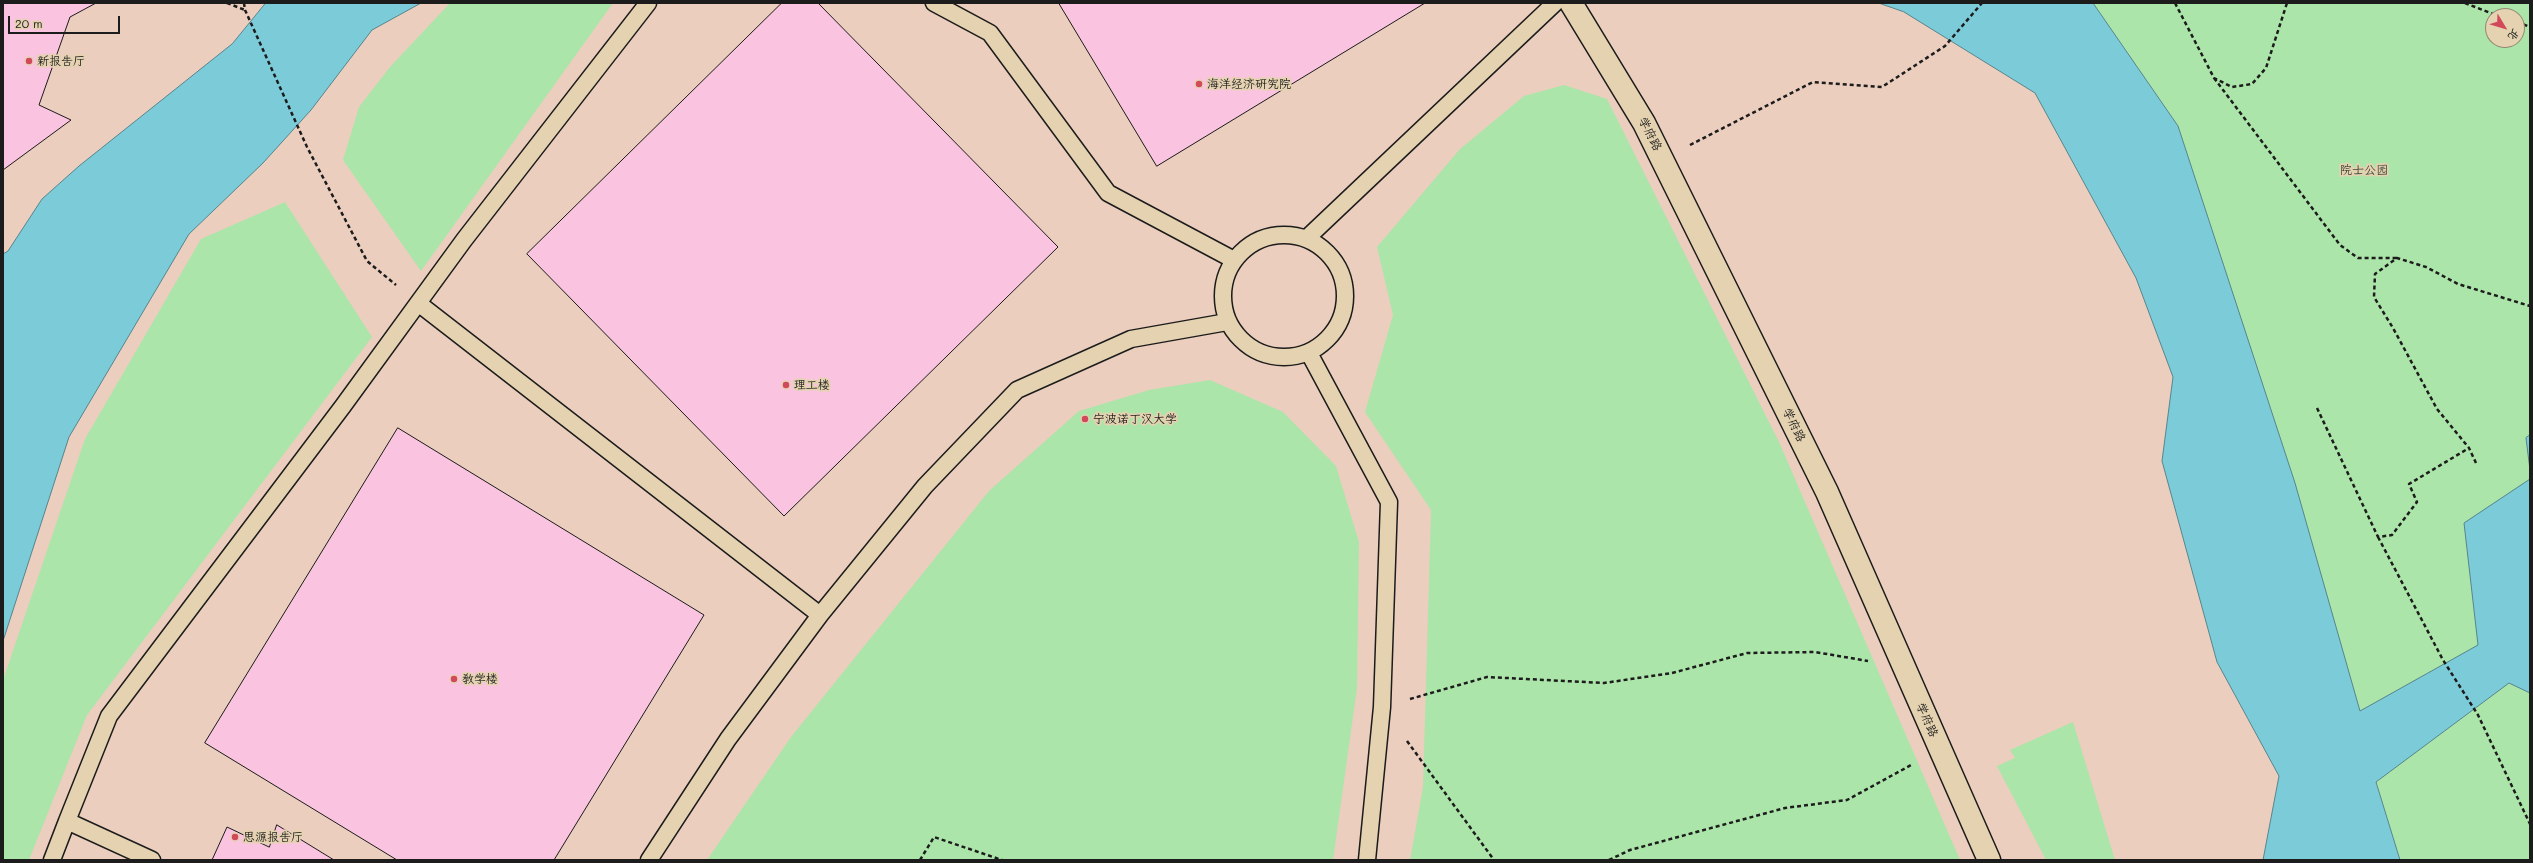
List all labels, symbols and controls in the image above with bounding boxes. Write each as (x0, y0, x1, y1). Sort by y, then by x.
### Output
scale bar (10, 8, 122, 34)
north arrow (2485, 8, 2525, 48)
text: 20 m (15, 15, 43, 31)
text: 北 (2505, 26, 2523, 44)
place label: 新报告厅 (37, 54, 85, 68)
marker: 新报告厅 (24, 56, 34, 66)
place label: 海洋经济研究院 (1207, 77, 1291, 91)
marker: 海洋经济研究院 (1194, 79, 1204, 89)
street label: 学府路 (1635, 115, 1665, 153)
park label: 院士公园 (2340, 163, 2388, 177)
place label: 理工楼 (794, 378, 830, 392)
marker: 理工楼 (781, 380, 791, 390)
street label: 学府路 (1780, 406, 1808, 444)
place label: 宁波诺丁汉大学 (1093, 412, 1177, 426)
marker: 宁波诺丁汉大学 (1080, 414, 1090, 424)
place label: 教学楼 (462, 672, 498, 686)
marker: 教学楼 (449, 674, 459, 684)
street label: 学府路 (1913, 701, 1941, 739)
place label: 思源报告厅 (243, 830, 303, 844)
marker: 思源报告厅 (230, 832, 240, 842)

